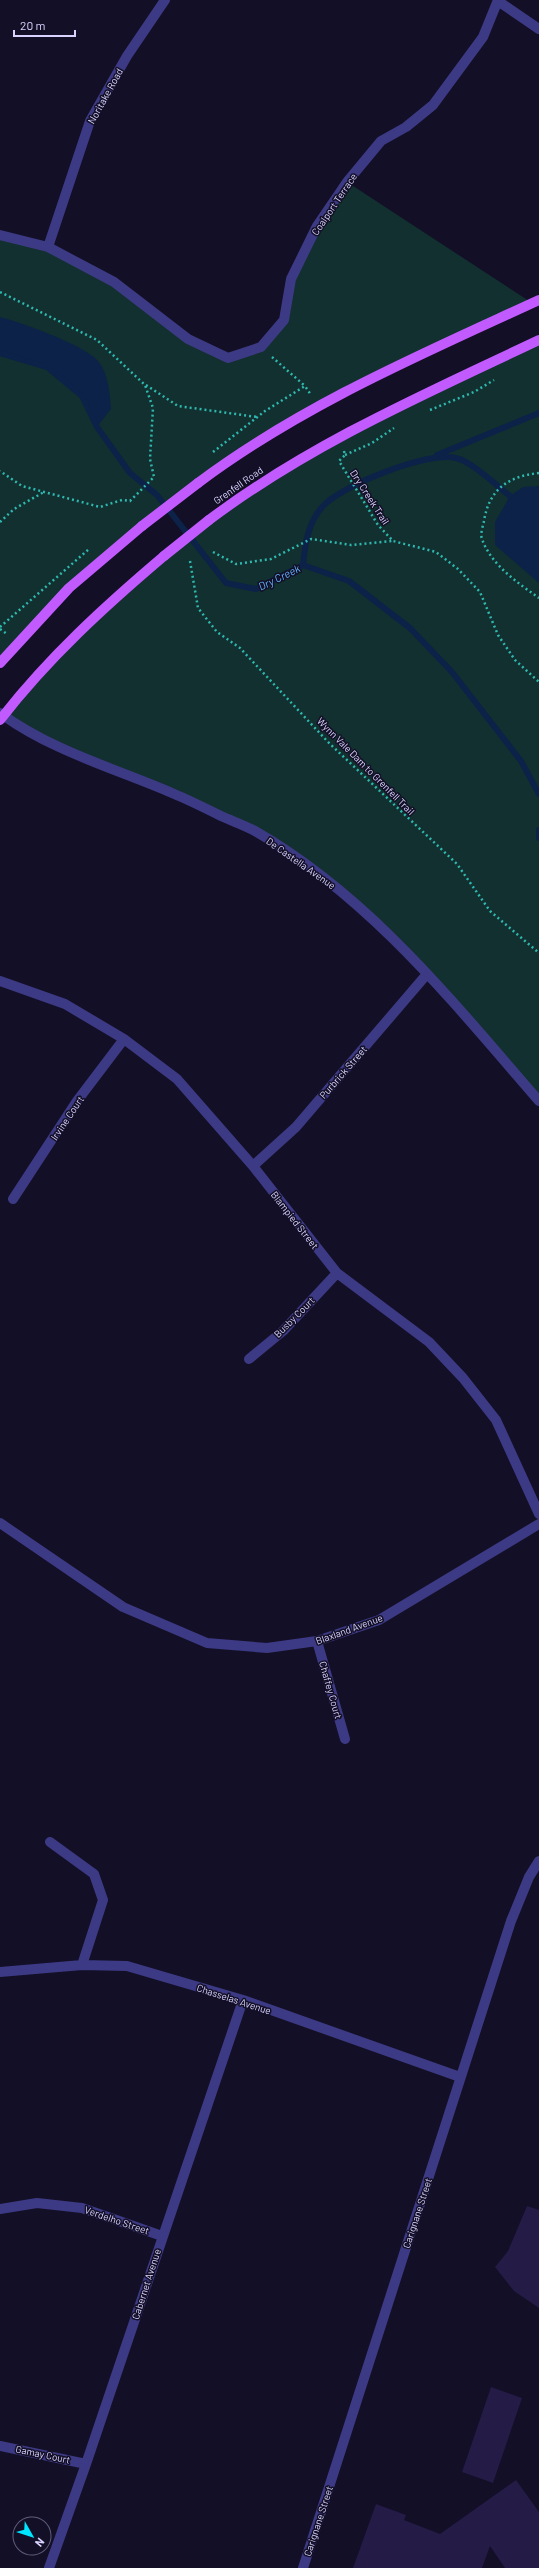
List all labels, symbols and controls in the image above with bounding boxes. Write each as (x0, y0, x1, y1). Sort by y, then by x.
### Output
scale bar (14, 12, 75, 38)
text: 20 m (20, 18, 46, 32)
street label: Noritake Road (85, 66, 125, 126)
street label: Coalport Terrace (309, 171, 359, 237)
street label: Grenfell Road (211, 464, 265, 506)
street label: Dry Creek Trail (348, 467, 392, 527)
water label: Dry Creek (256, 561, 303, 593)
street label: Wynn Vale Dam to Grenfell Trail (315, 715, 417, 817)
street label: De Castella Avenue (264, 835, 338, 891)
street label: Purbrick Street (317, 1043, 369, 1101)
street label: Irvine Court (48, 1093, 86, 1142)
street label: Blampied Street (269, 1189, 322, 1252)
street label: Busby Court (271, 1294, 317, 1340)
street label: Blaxland Avenue (314, 1611, 384, 1647)
street label: Chaffey Court (317, 1660, 345, 1720)
street label: Chasselas Avenue (195, 1981, 273, 2017)
street label: Carignane Street (400, 2176, 434, 2250)
street label: Verdelho Street (83, 2203, 151, 2237)
street label: Cabernet Avenue (129, 2247, 163, 2321)
street label: Gamay Court (15, 2442, 72, 2466)
street label: Carignane Street (301, 2484, 335, 2558)
north arrow (12, 2516, 52, 2556)
text: N (33, 2536, 48, 2550)

